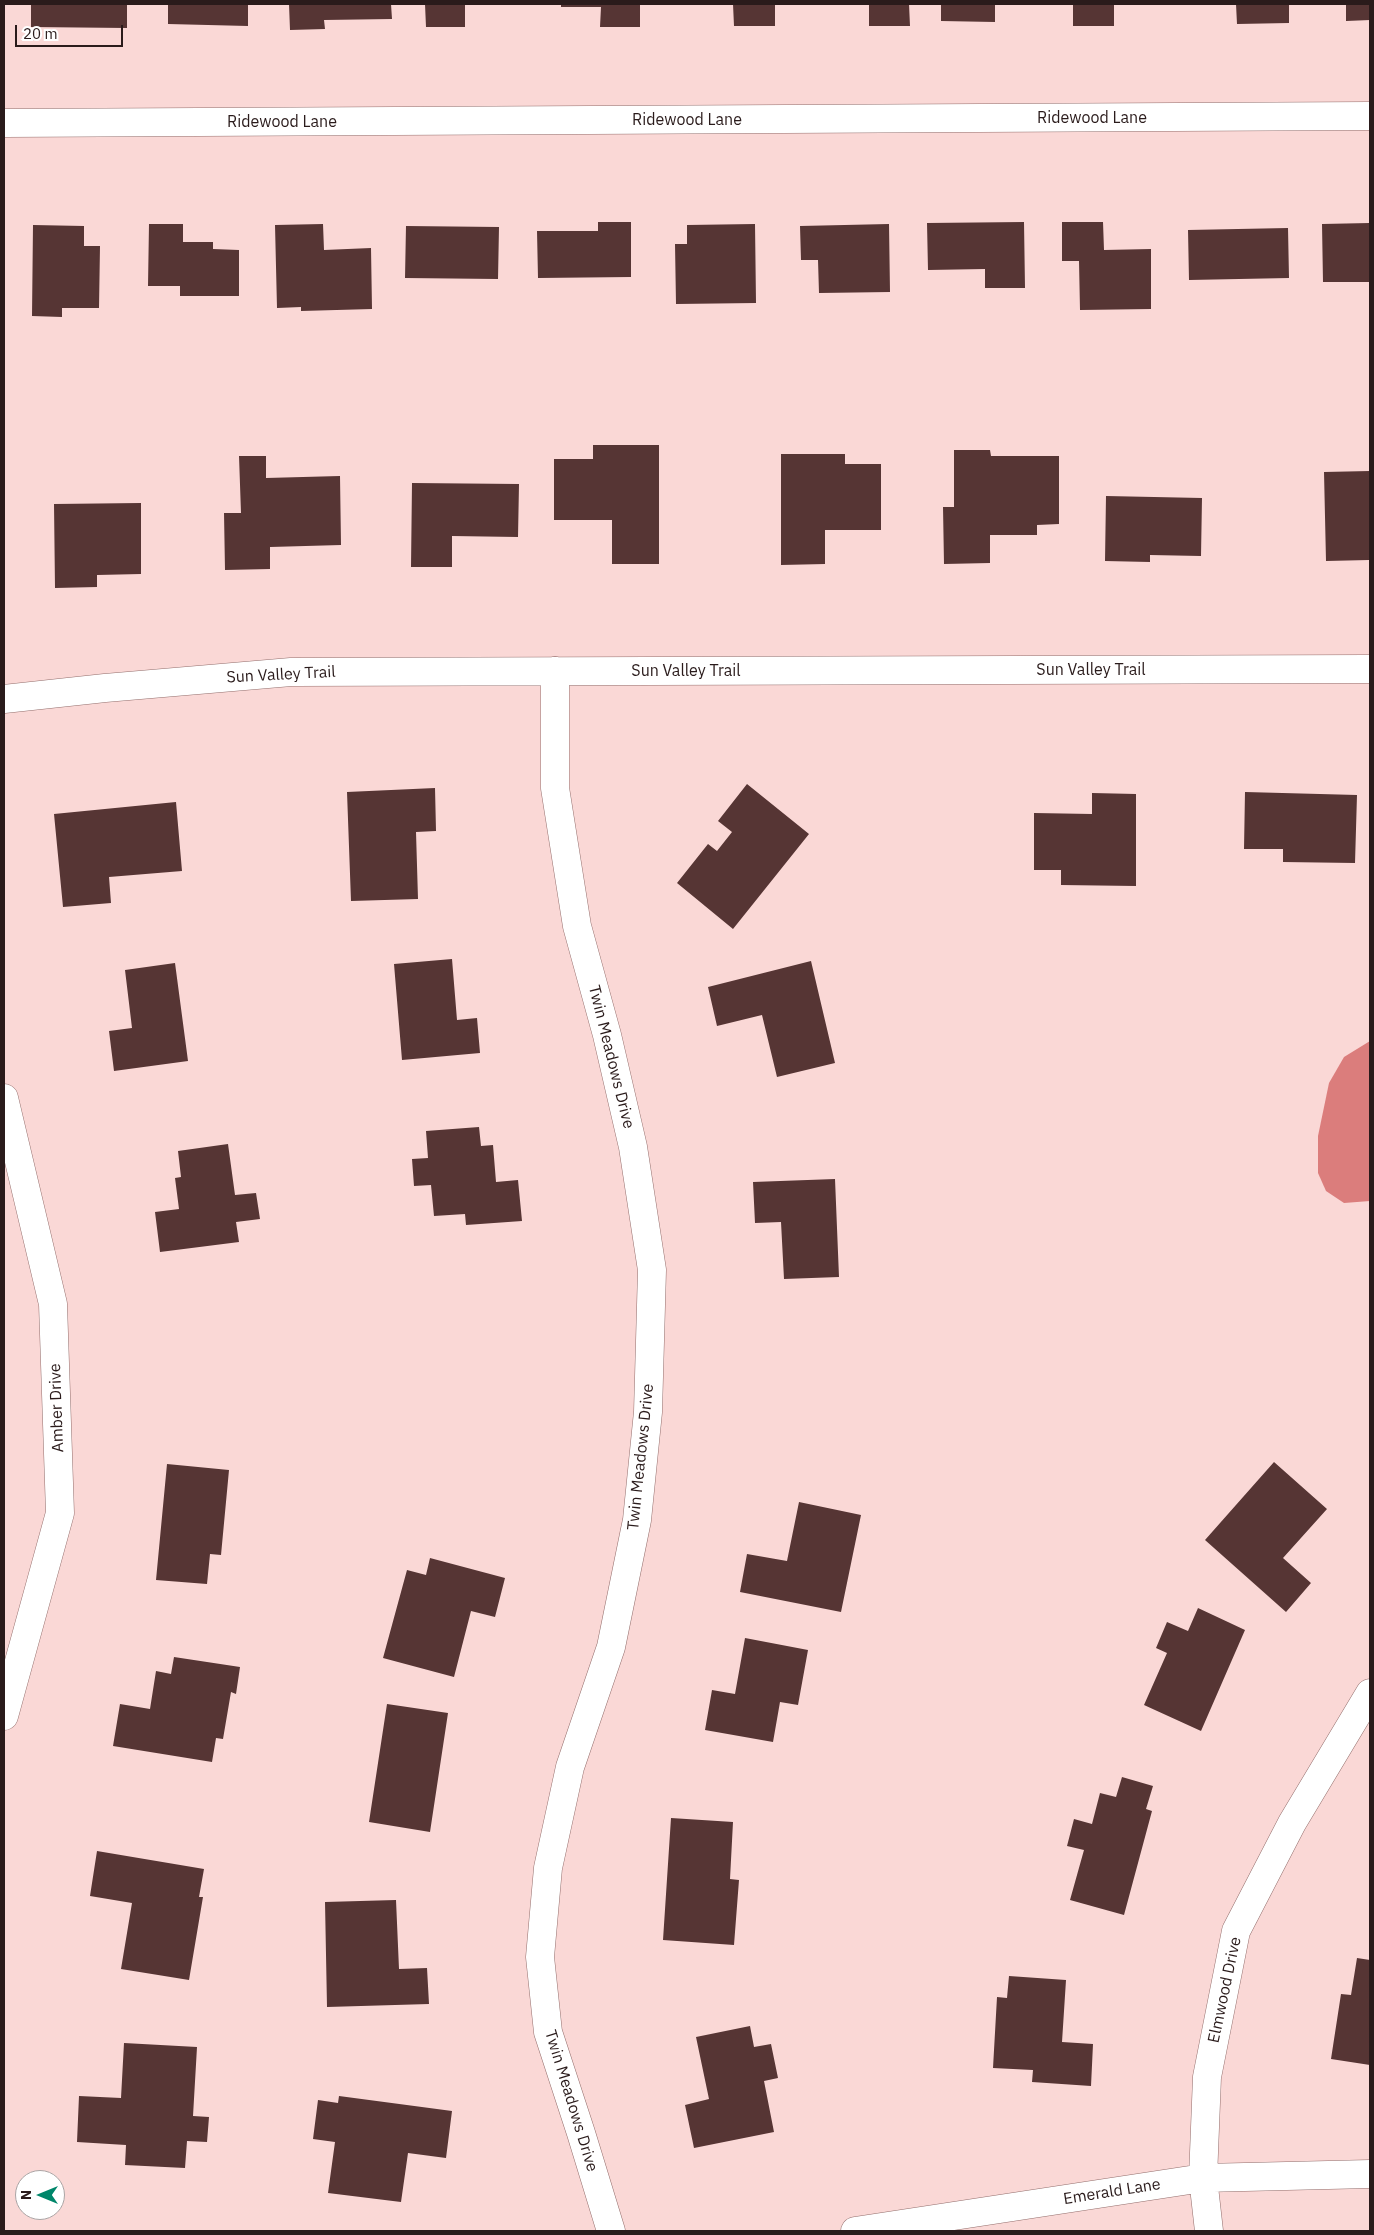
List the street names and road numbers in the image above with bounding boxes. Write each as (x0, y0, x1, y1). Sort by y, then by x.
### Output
street label: Ridewood Lane (1037, 108, 1147, 128)
street label: Ridewood Lane (632, 110, 742, 130)
street label: Ridewood Lane (227, 112, 337, 132)
street label: Sun Valley Trail (1036, 660, 1146, 680)
street label: Sun Valley Trail (631, 661, 741, 681)
street label: Sun Valley Trail (226, 663, 336, 687)
street label: Twin Meadows Drive (584, 983, 638, 1131)
street label: Amber Drive (46, 1363, 68, 1453)
street label: Twin Meadows Drive (624, 1383, 658, 1531)
street label: Elmwood Drive (1204, 1935, 1246, 2045)
street label: Twin Meadows Drive (540, 2028, 602, 2174)
street label: Emerald Lane (1062, 2175, 1162, 2209)

